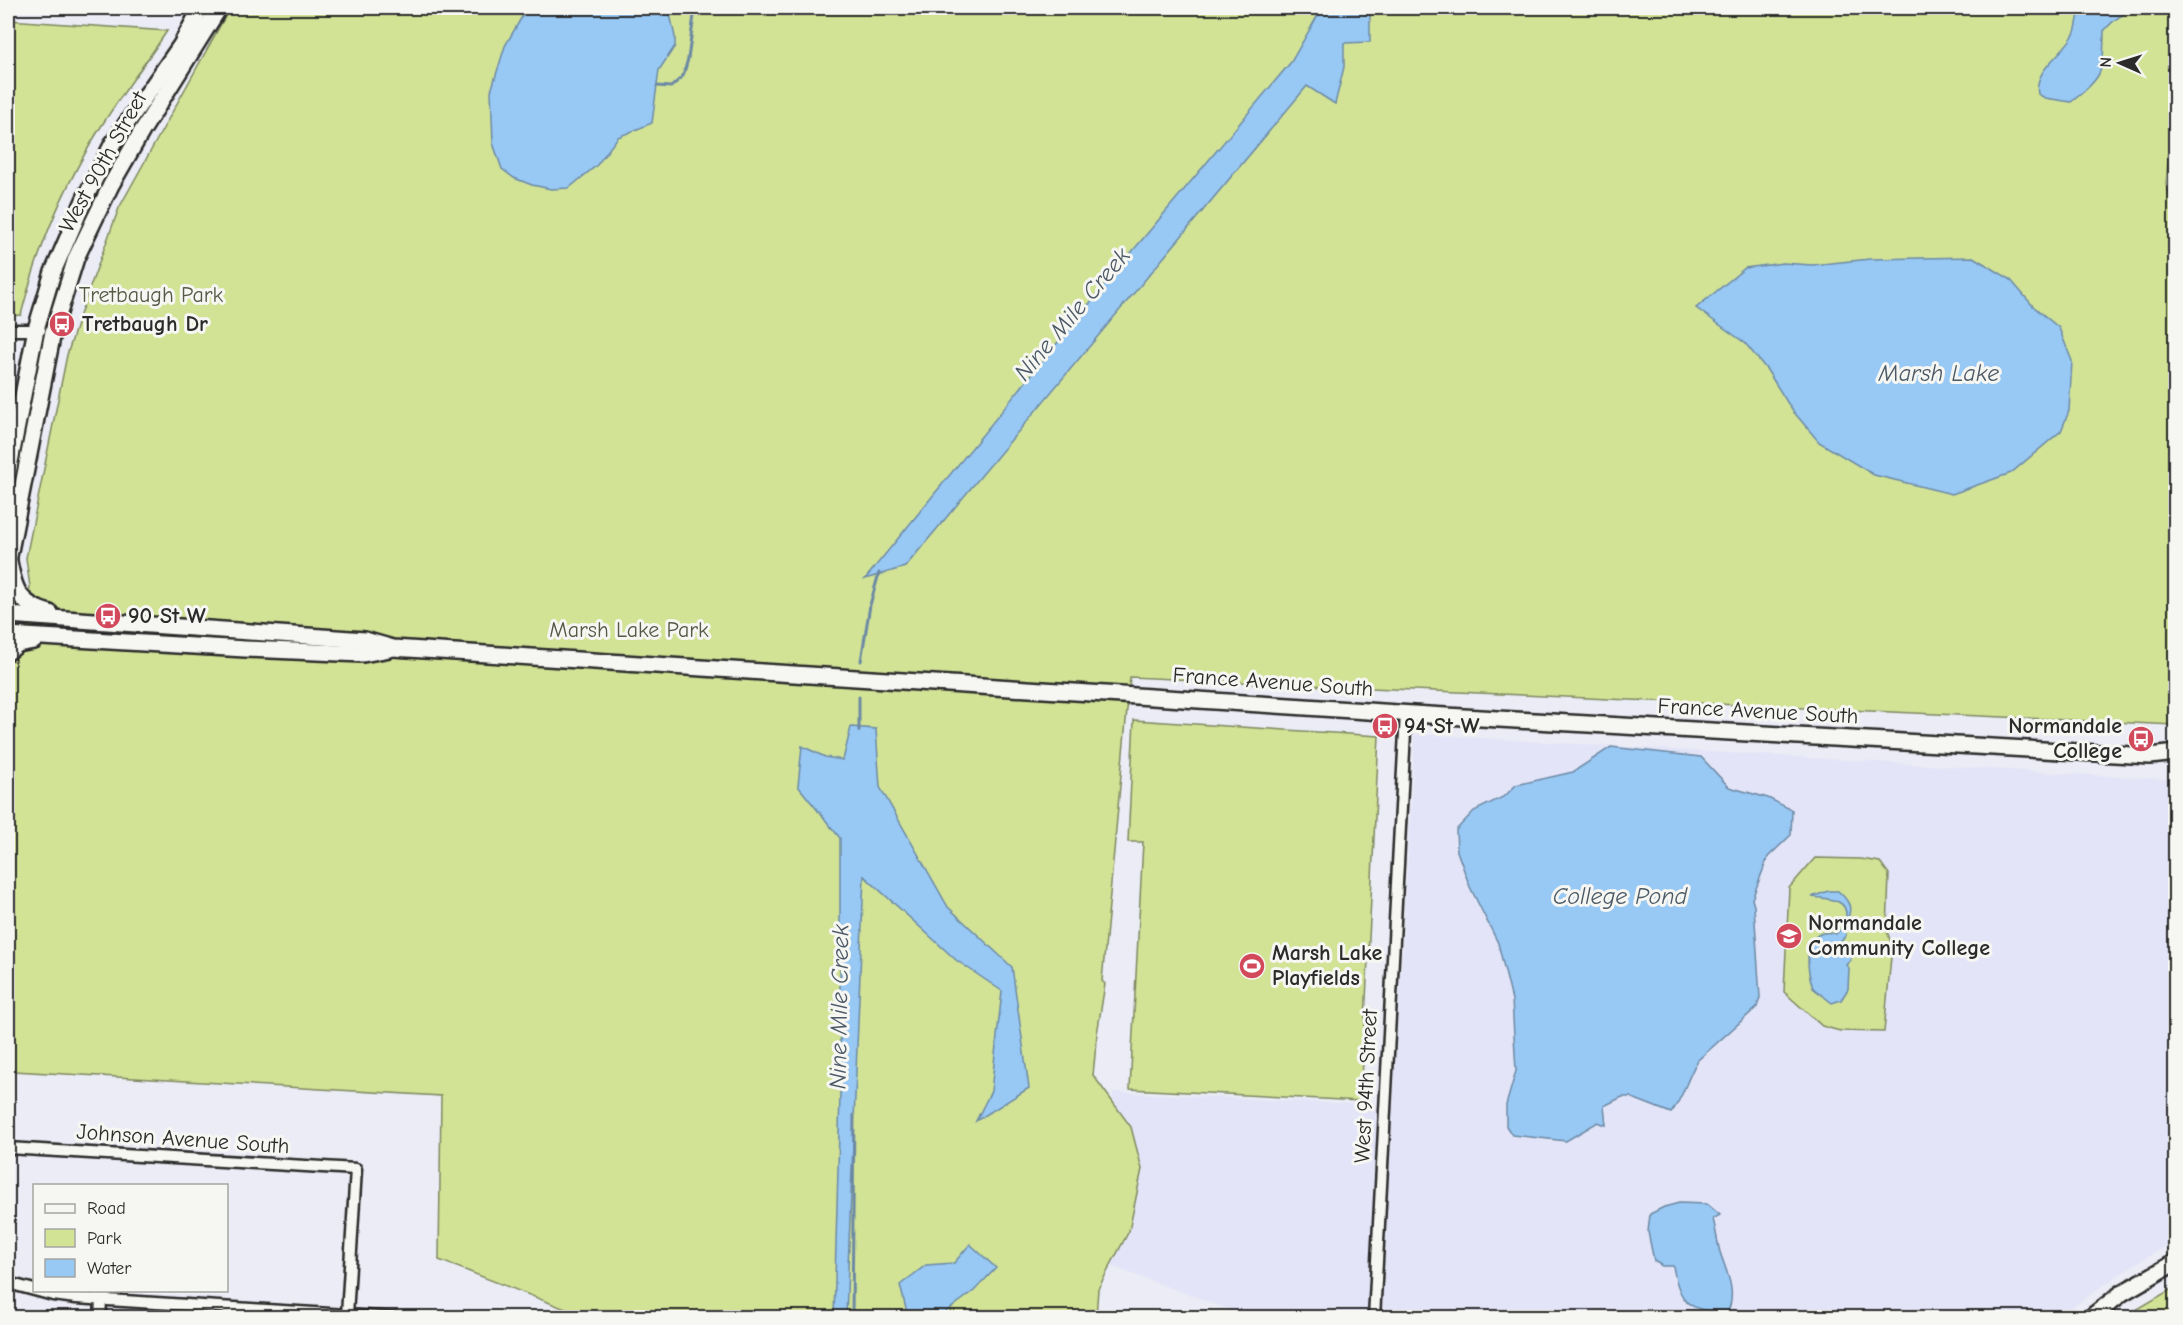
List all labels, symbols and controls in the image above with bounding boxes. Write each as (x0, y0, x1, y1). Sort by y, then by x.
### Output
north arrow (2090, 33, 2150, 93)
text: N (2097, 57, 2115, 68)
street label: West 90th Street (54, 86, 153, 237)
water label: Nine Mile Creek (1008, 242, 1136, 386)
park label: Tretbaugh Park (79, 282, 224, 308)
bus stop icon: Tretbaugh Dr (47, 309, 77, 339)
place label: Tretbaugh Dr (82, 311, 208, 337)
water label: Marsh Lake (1878, 359, 1999, 387)
bus stop icon: 90 St W (93, 601, 123, 631)
place label: 90 St W (128, 603, 206, 629)
park label: Marsh Lake Park (549, 617, 709, 643)
street label: France Avenue South (1172, 662, 1374, 702)
street label: France Avenue South (1657, 693, 1859, 729)
bus stop icon: 94 St W (1370, 711, 1400, 741)
place label: 94 St W (1404, 713, 1480, 739)
place label: Normandale College (2008, 713, 2122, 764)
bus stop icon: Normandale College (2126, 724, 2156, 754)
water label: College Pond (1553, 882, 1689, 910)
place label: Normandale Community College (1808, 910, 1990, 961)
school or university icon: Normandale Community College (1774, 921, 1804, 951)
water label: Nine Mile Creek (824, 924, 854, 1090)
place label: Marsh Lake Playfields (1272, 940, 1382, 991)
sports icon: Marsh Lake Playfields (1237, 951, 1267, 981)
street label: West 94th Street (1349, 1008, 1383, 1164)
street label: Johnson Avenue South (76, 1119, 290, 1159)
legend (33, 1184, 228, 1292)
text: Road (87, 1198, 126, 1219)
text: Park (87, 1228, 122, 1249)
text: Water (87, 1258, 132, 1279)

